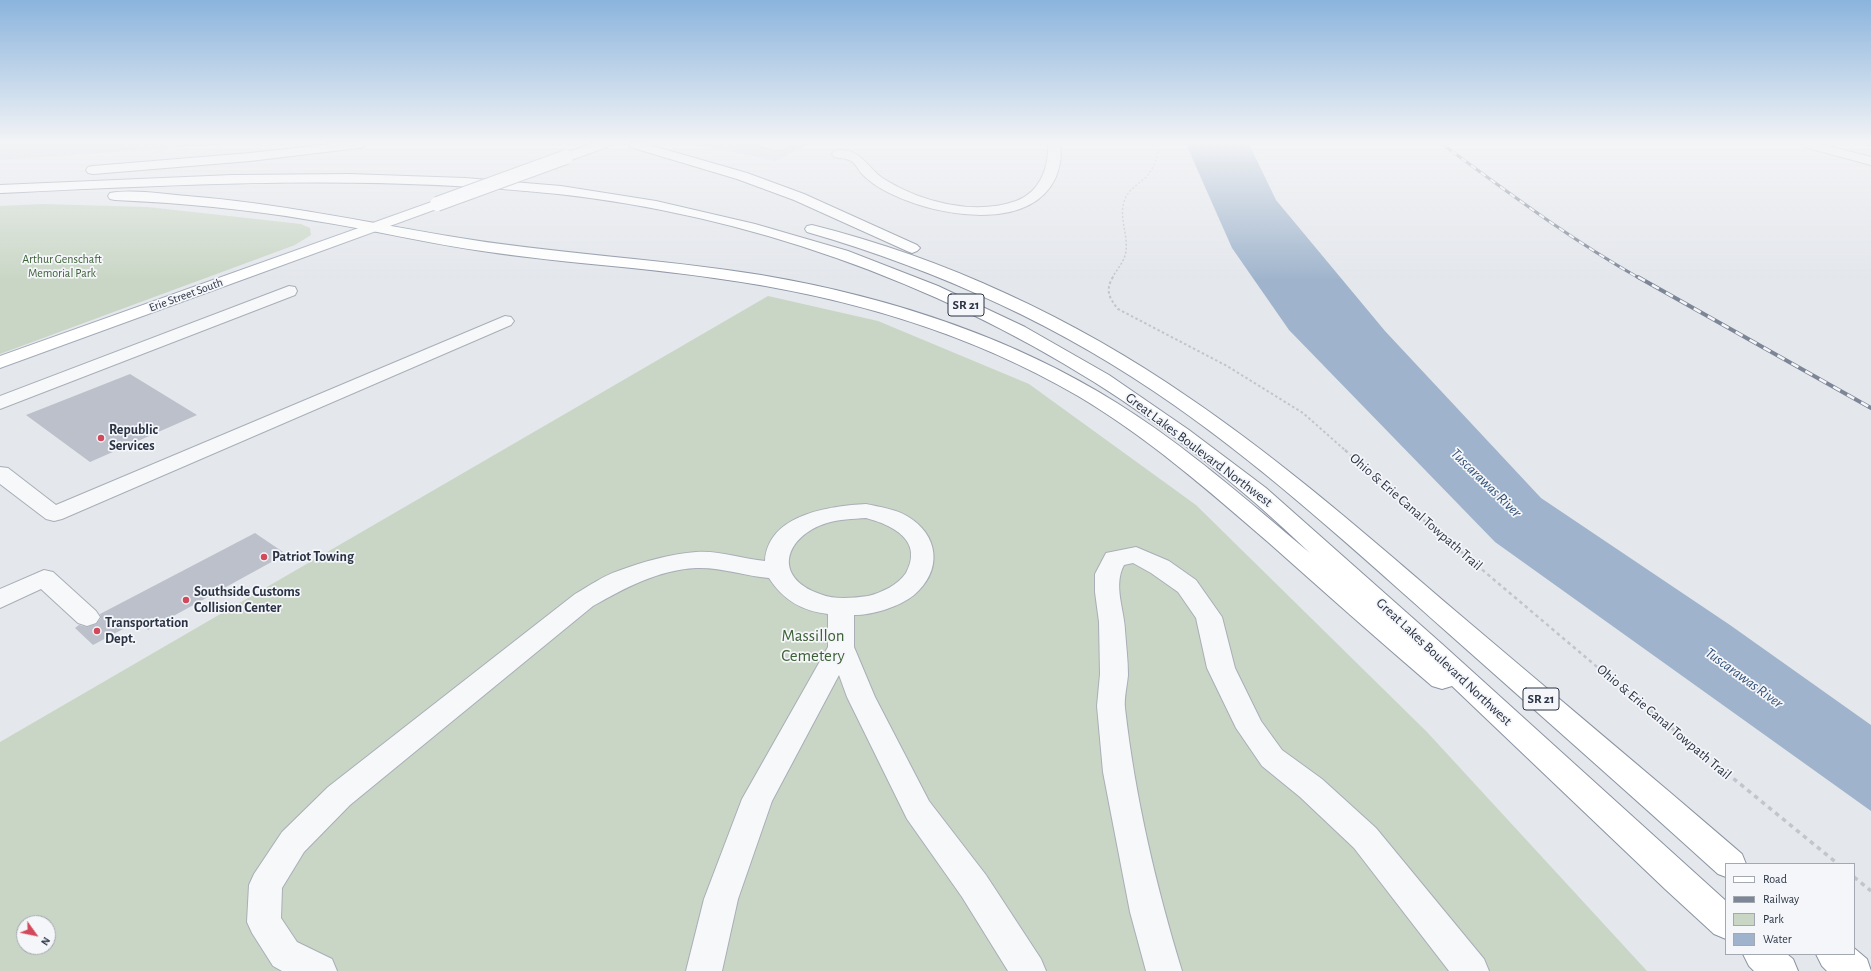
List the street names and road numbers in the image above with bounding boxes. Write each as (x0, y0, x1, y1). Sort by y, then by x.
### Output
street label: Erie Street South (147, 275, 225, 315)
road number: SR 21 (948, 294, 984, 316)
street label: Great Lakes Boulevard Northwest (1122, 389, 1276, 511)
street label: Ohio & Erie Canal Towpath Trail (1346, 450, 1486, 574)
street label: Great Lakes Boulevard Northwest (1373, 595, 1515, 729)
street label: Ohio & Erie Canal Towpath Trail (1593, 661, 1735, 783)
road number: SR 21 (1523, 688, 1559, 710)

